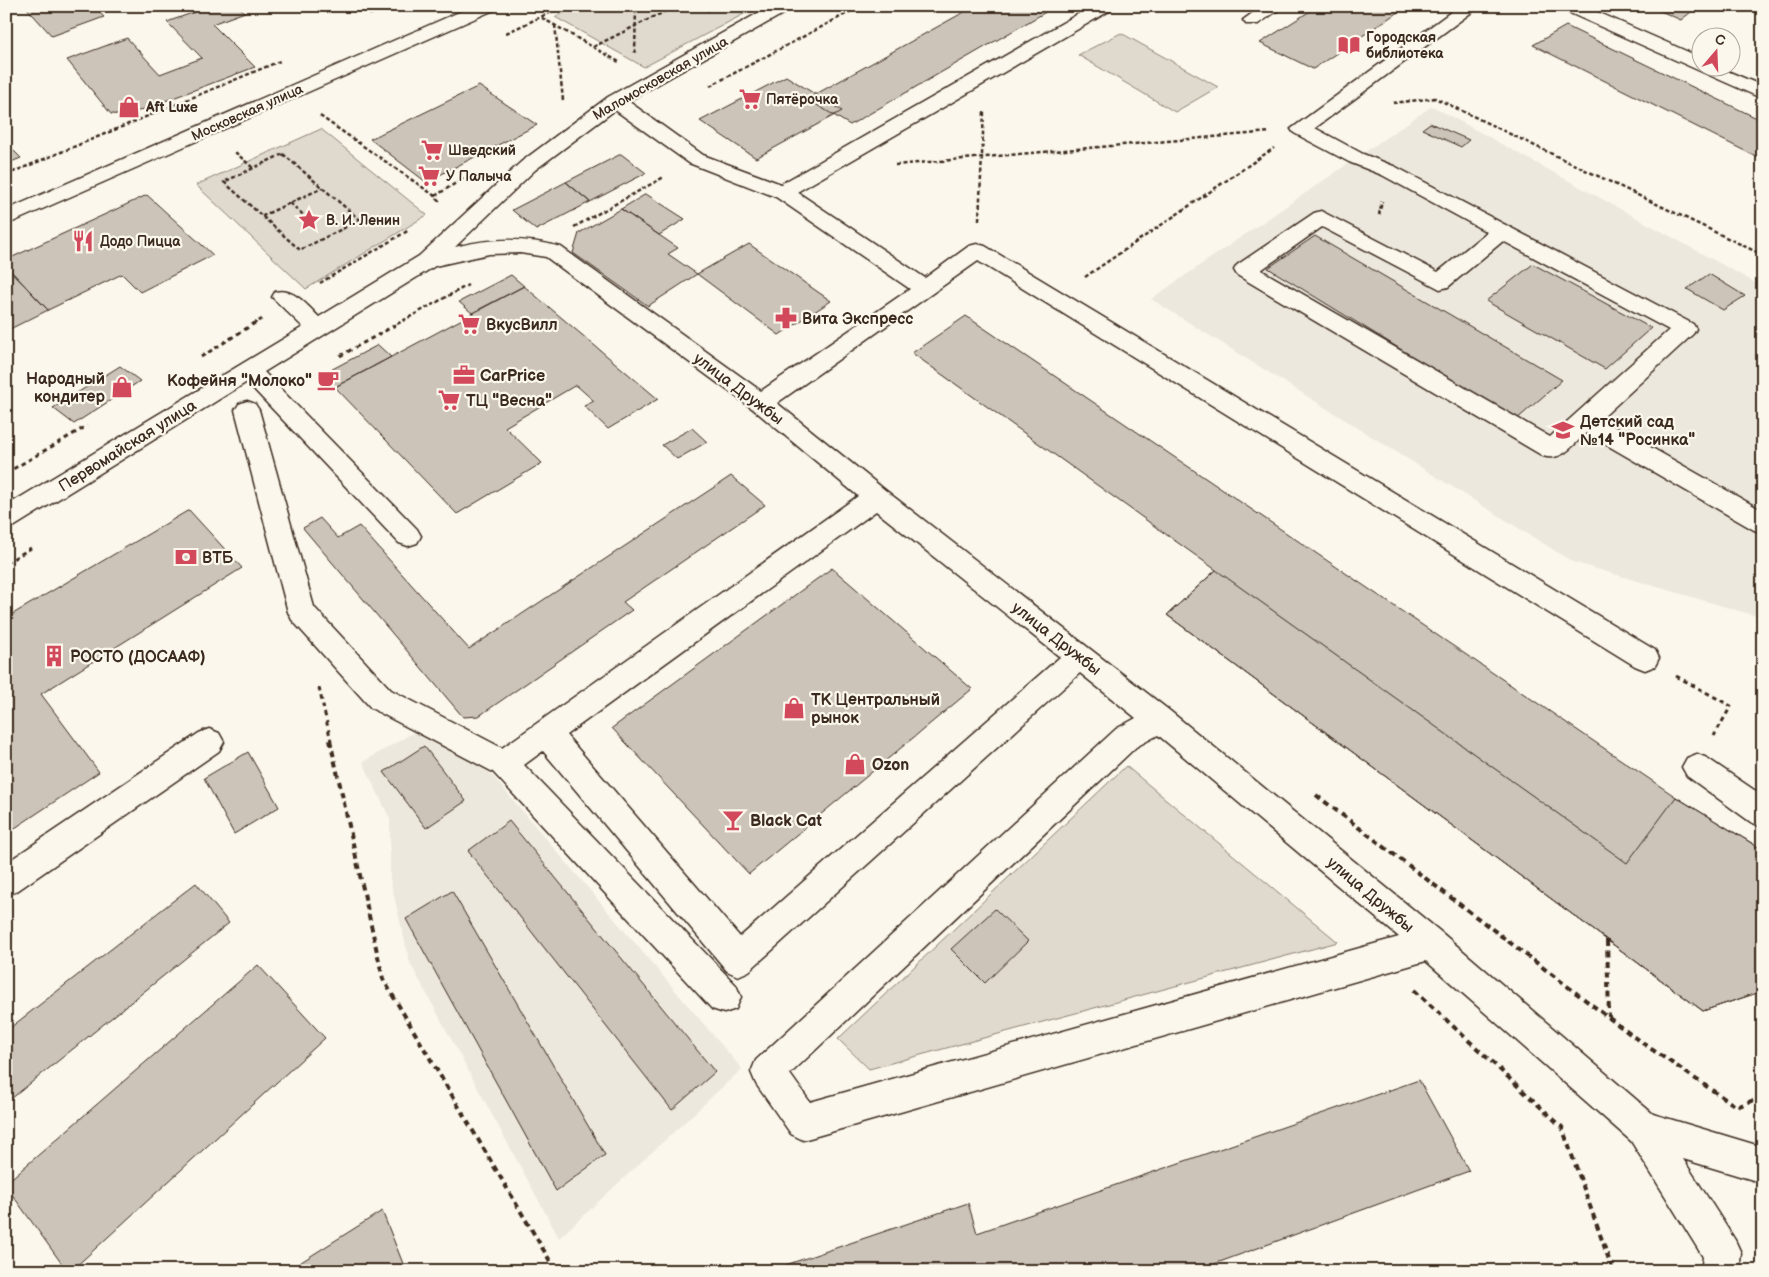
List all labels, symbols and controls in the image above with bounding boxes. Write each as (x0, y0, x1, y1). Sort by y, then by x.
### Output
north arrow (1692, 28, 1742, 78)
place label: Городская библиотека (1366, 29, 1444, 62)
text: С (1713, 31, 1728, 50)
street label: Маломосковская улица (590, 32, 731, 124)
library icon: Городская библиотека (1336, 32, 1362, 58)
street label: Московская улица (189, 80, 306, 145)
supermarket icon: Пятёрочка (737, 86, 763, 112)
place label: Пятёрочка (766, 91, 839, 108)
shop icon: Aft Luxe (116, 94, 142, 120)
place label: Aft Luxe (145, 99, 198, 116)
supermarket icon: Шведский (419, 137, 445, 163)
place label: Шведский (448, 142, 516, 159)
supermarket icon: У Палыча (416, 163, 442, 189)
place label: У Палыча (446, 168, 512, 185)
place icon: В. И. Ленин (296, 207, 322, 233)
place label: В. И. Ленин (326, 212, 400, 229)
restaurant icon: Додо Пицца (70, 228, 96, 254)
place label: Додо Пицца (100, 233, 181, 250)
pharmacy icon: Вита Экспресс (773, 305, 799, 331)
place label: Вита Экспресс (802, 310, 913, 329)
supermarket icon: ВкусВилл (456, 311, 482, 337)
place label: ВкусВилл (486, 316, 558, 335)
street label: улица Дружбы (689, 349, 787, 429)
office icon: CarPrice (451, 362, 477, 388)
cafe icon: Кофейня "Молоко" (315, 367, 341, 393)
place label: CarPrice (480, 367, 545, 386)
place label: Народный кондитер (26, 370, 106, 407)
place label: Кофейня "Молоко" (167, 372, 312, 391)
shop icon: Народный кондитер (109, 374, 135, 400)
supermarket icon: ТЦ "Весна" (436, 387, 462, 413)
place label: ТЦ "Весна" (466, 392, 552, 411)
street label: Первомайская улица (55, 396, 201, 496)
place label: Детский сад №14 "Росинка" (1580, 413, 1695, 450)
school or university icon: Детский сад №14 "Росинка" (1550, 417, 1576, 443)
bank icon: ВТБ (173, 544, 199, 570)
place label: ВТБ (202, 549, 234, 568)
street label: улица Дружбы (1008, 599, 1104, 680)
building icon: РОСТО (ДОСААФ) (41, 643, 67, 669)
place label: РОСТО (ДОСААФ) (70, 648, 206, 667)
place label: ТК Центральный рынок (811, 691, 940, 728)
shop icon: ТК Центральный рынок (781, 695, 807, 721)
shop icon: Ozon (842, 751, 868, 777)
place label: Ozon (872, 756, 909, 775)
bar icon: Black Cat (720, 807, 746, 833)
place label: Black Cat (750, 812, 822, 831)
street label: улица Дружбы (1323, 853, 1417, 937)

